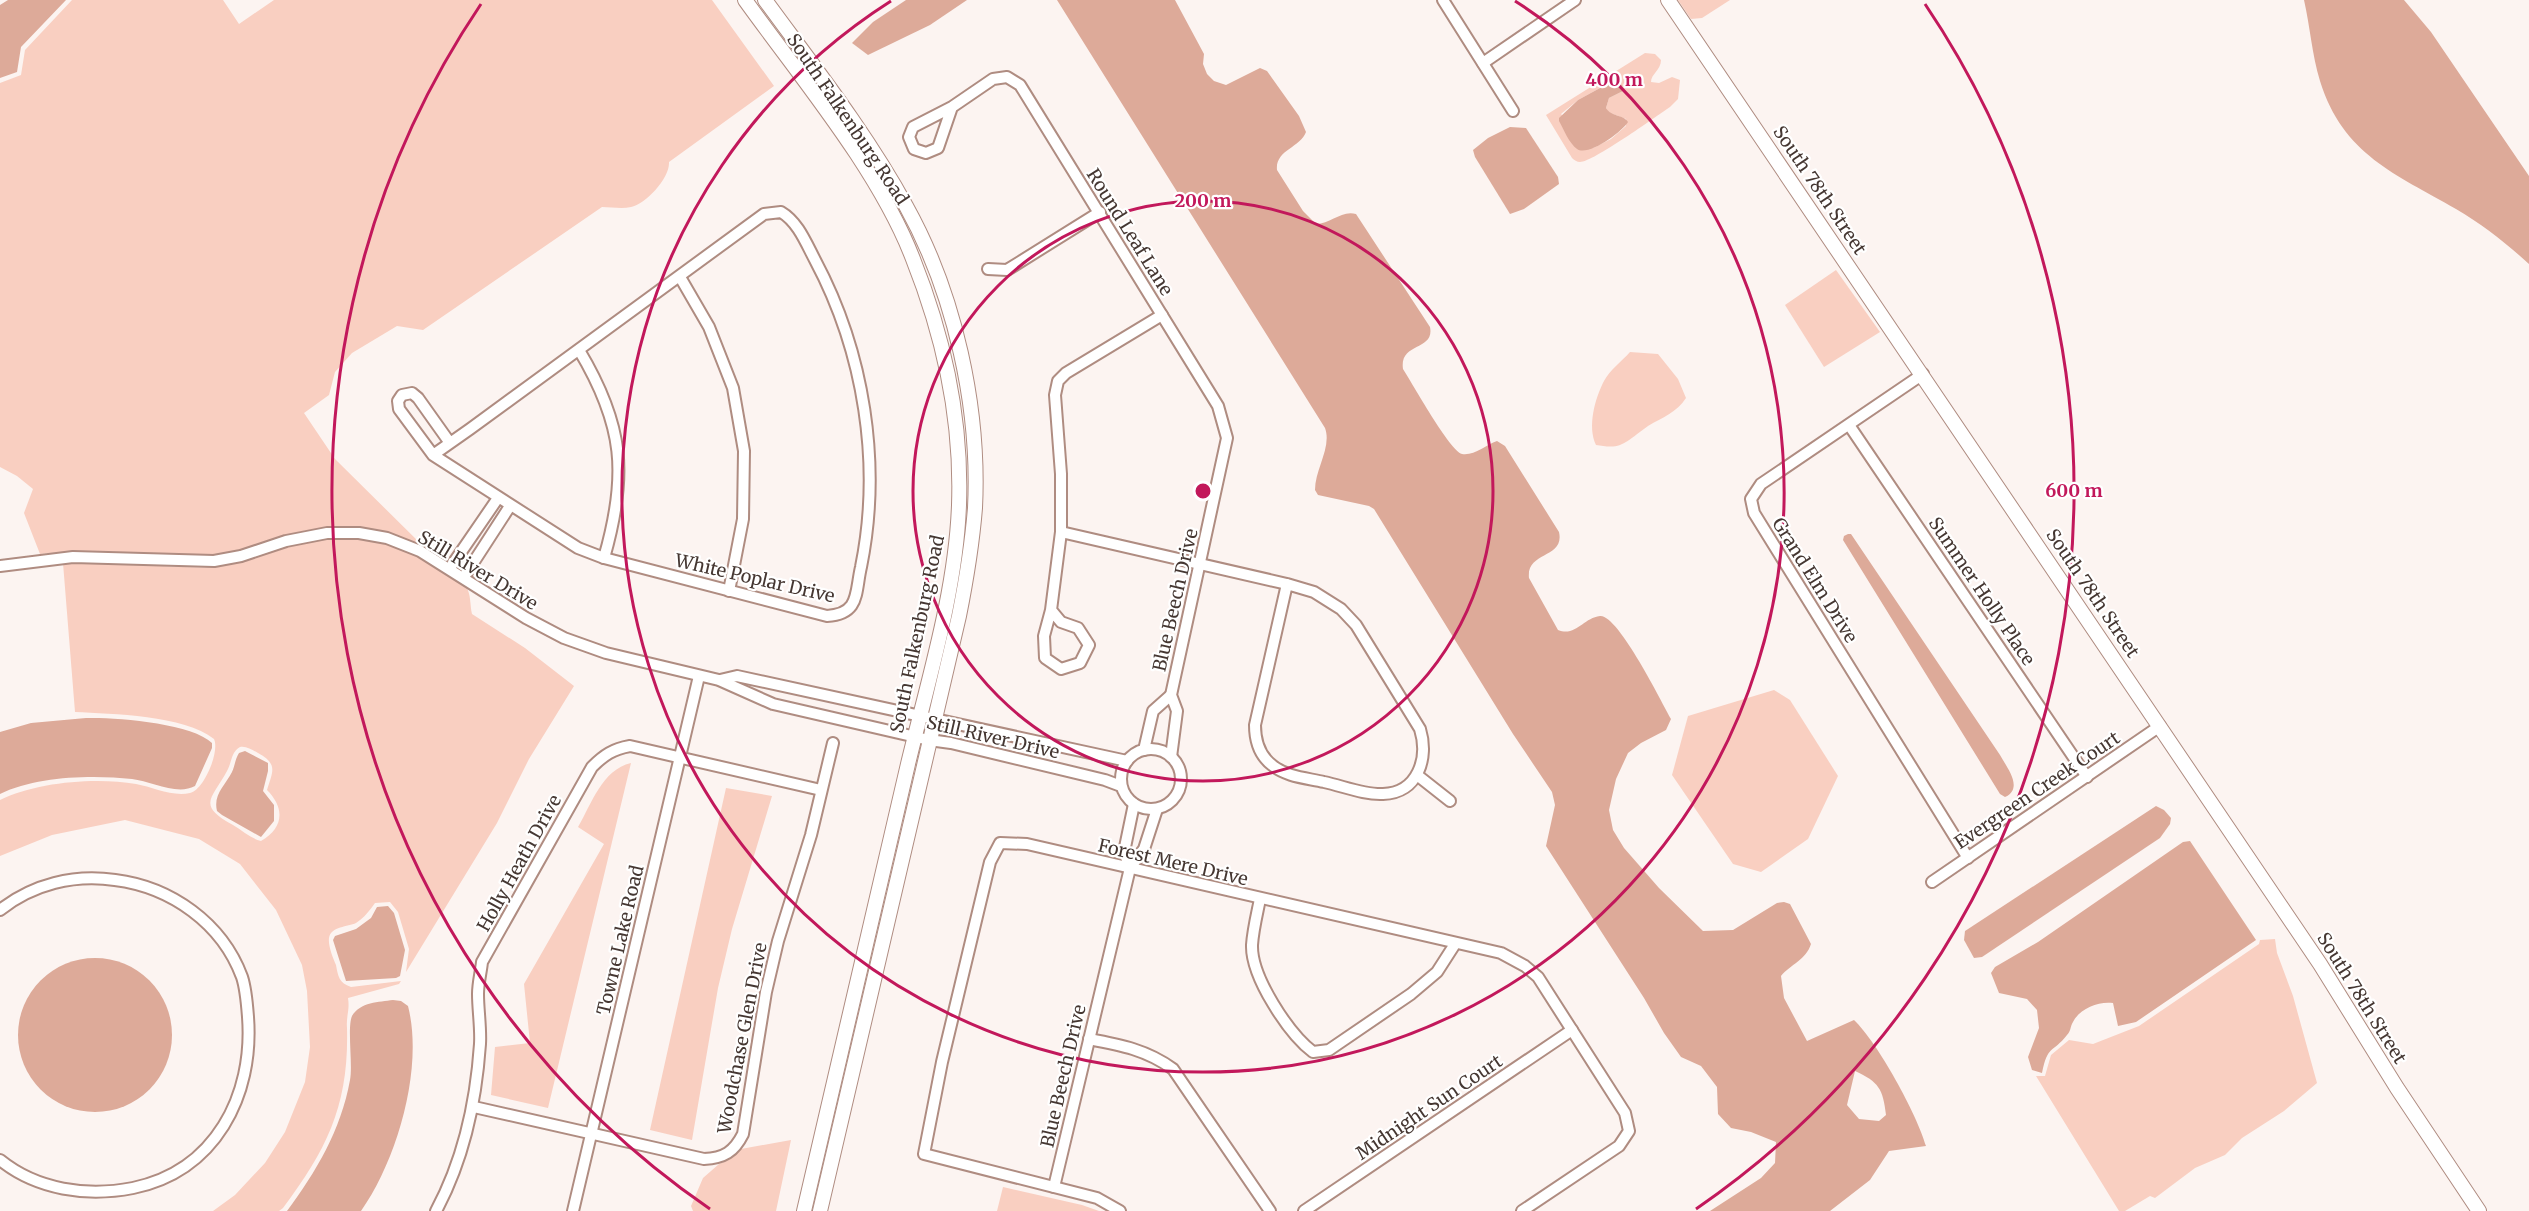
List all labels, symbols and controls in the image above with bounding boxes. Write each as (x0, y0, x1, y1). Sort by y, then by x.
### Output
street label: South Falkenburg Road (782, 29, 914, 209)
text: 400 m (1585, 68, 1643, 91)
street label: South 78th Street (1768, 121, 1872, 259)
street label: Round Leaf Lane (1082, 164, 1178, 300)
text: 200 m (1175, 189, 1231, 212)
text: 600 m (2045, 479, 2103, 502)
centre of rings (1193, 481, 1213, 501)
street label: Summer Holly Place (1924, 512, 2040, 670)
street label: Grand Elm Drive (1767, 513, 1863, 647)
street label: South 78th Street (2041, 524, 2145, 662)
street label: Still River Drive (414, 525, 542, 615)
street label: Blue Beech Drive (1147, 526, 1203, 674)
street label: South Falkenburg Road (885, 533, 949, 735)
street label: White Poplar Drive (672, 548, 837, 608)
street label: Still River Drive (924, 711, 1062, 763)
street label: Evergreen Creek Court (1950, 726, 2124, 854)
street label: Holly Heath Drive (472, 791, 566, 935)
street label: Forest Mere Drive (1096, 834, 1250, 890)
street label: Towne Lake Road (592, 863, 648, 1017)
street label: South 78th Street (2312, 928, 2412, 1068)
street label: Woodchase Glen Drive (712, 941, 772, 1136)
street label: Blue Beech Drive (1035, 1002, 1091, 1150)
street label: Midnight Sun Court (1351, 1049, 1507, 1165)

